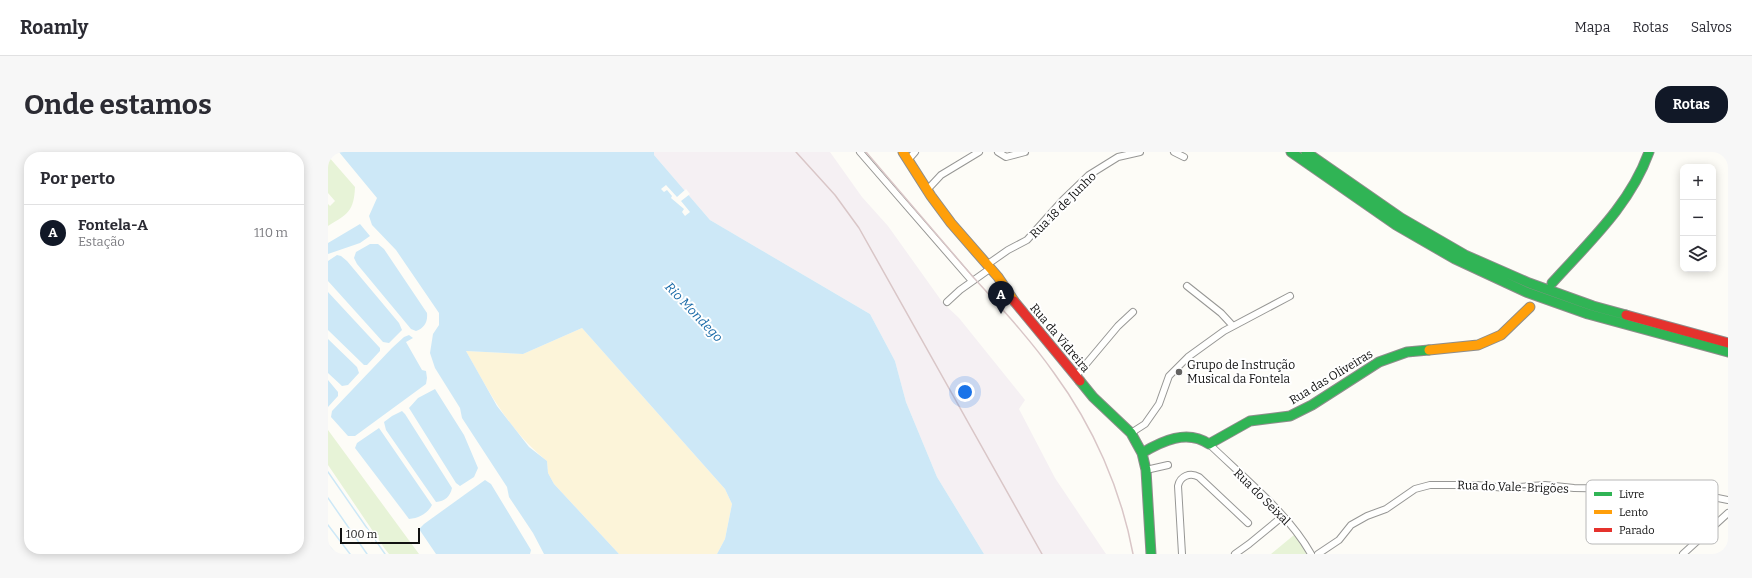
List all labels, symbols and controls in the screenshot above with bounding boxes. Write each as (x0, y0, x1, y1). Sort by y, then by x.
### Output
text: Roamly (20, 16, 88, 39)
text: Mapa (1574, 19, 1610, 36)
text: Rotas (1632, 19, 1669, 36)
text: Salvos (1691, 19, 1732, 36)
button: Rotas (1655, 86, 1728, 123)
text: Onde estamos (24, 88, 212, 121)
map controls (1680, 164, 1716, 272)
button: + (1680, 164, 1716, 200)
text: Por perto (40, 168, 115, 189)
street label: Rua 18 de Junho (1027, 169, 1099, 241)
button: − (1680, 200, 1716, 236)
text: Fontela-A (78, 216, 148, 234)
text: A (48, 225, 58, 240)
text: 110 m (254, 225, 288, 240)
text: Estação (78, 234, 125, 249)
button: layers (1680, 236, 1716, 272)
water label: Rio Mondego (662, 279, 726, 345)
pin: A (988, 281, 1014, 314)
street label: Rua da Vidreira (1027, 301, 1093, 375)
street label: Rua das Oliveiras (1287, 346, 1375, 407)
place label: Grupo de Instrução Musical da Fontela (1187, 358, 1295, 386)
marker: Grupo de Instrução Musical da Fontela (1174, 367, 1184, 377)
your location (955, 382, 975, 402)
street label: Rua do Seixal (1231, 466, 1293, 528)
street label: Rua do Vale-Brigões (1457, 478, 1569, 496)
legend (1586, 480, 1718, 544)
text: Livre (1619, 488, 1644, 501)
text: Lento (1619, 506, 1648, 519)
text: Parado (1619, 524, 1655, 537)
scale bar (340, 526, 420, 545)
text: 100 m (346, 528, 377, 541)

